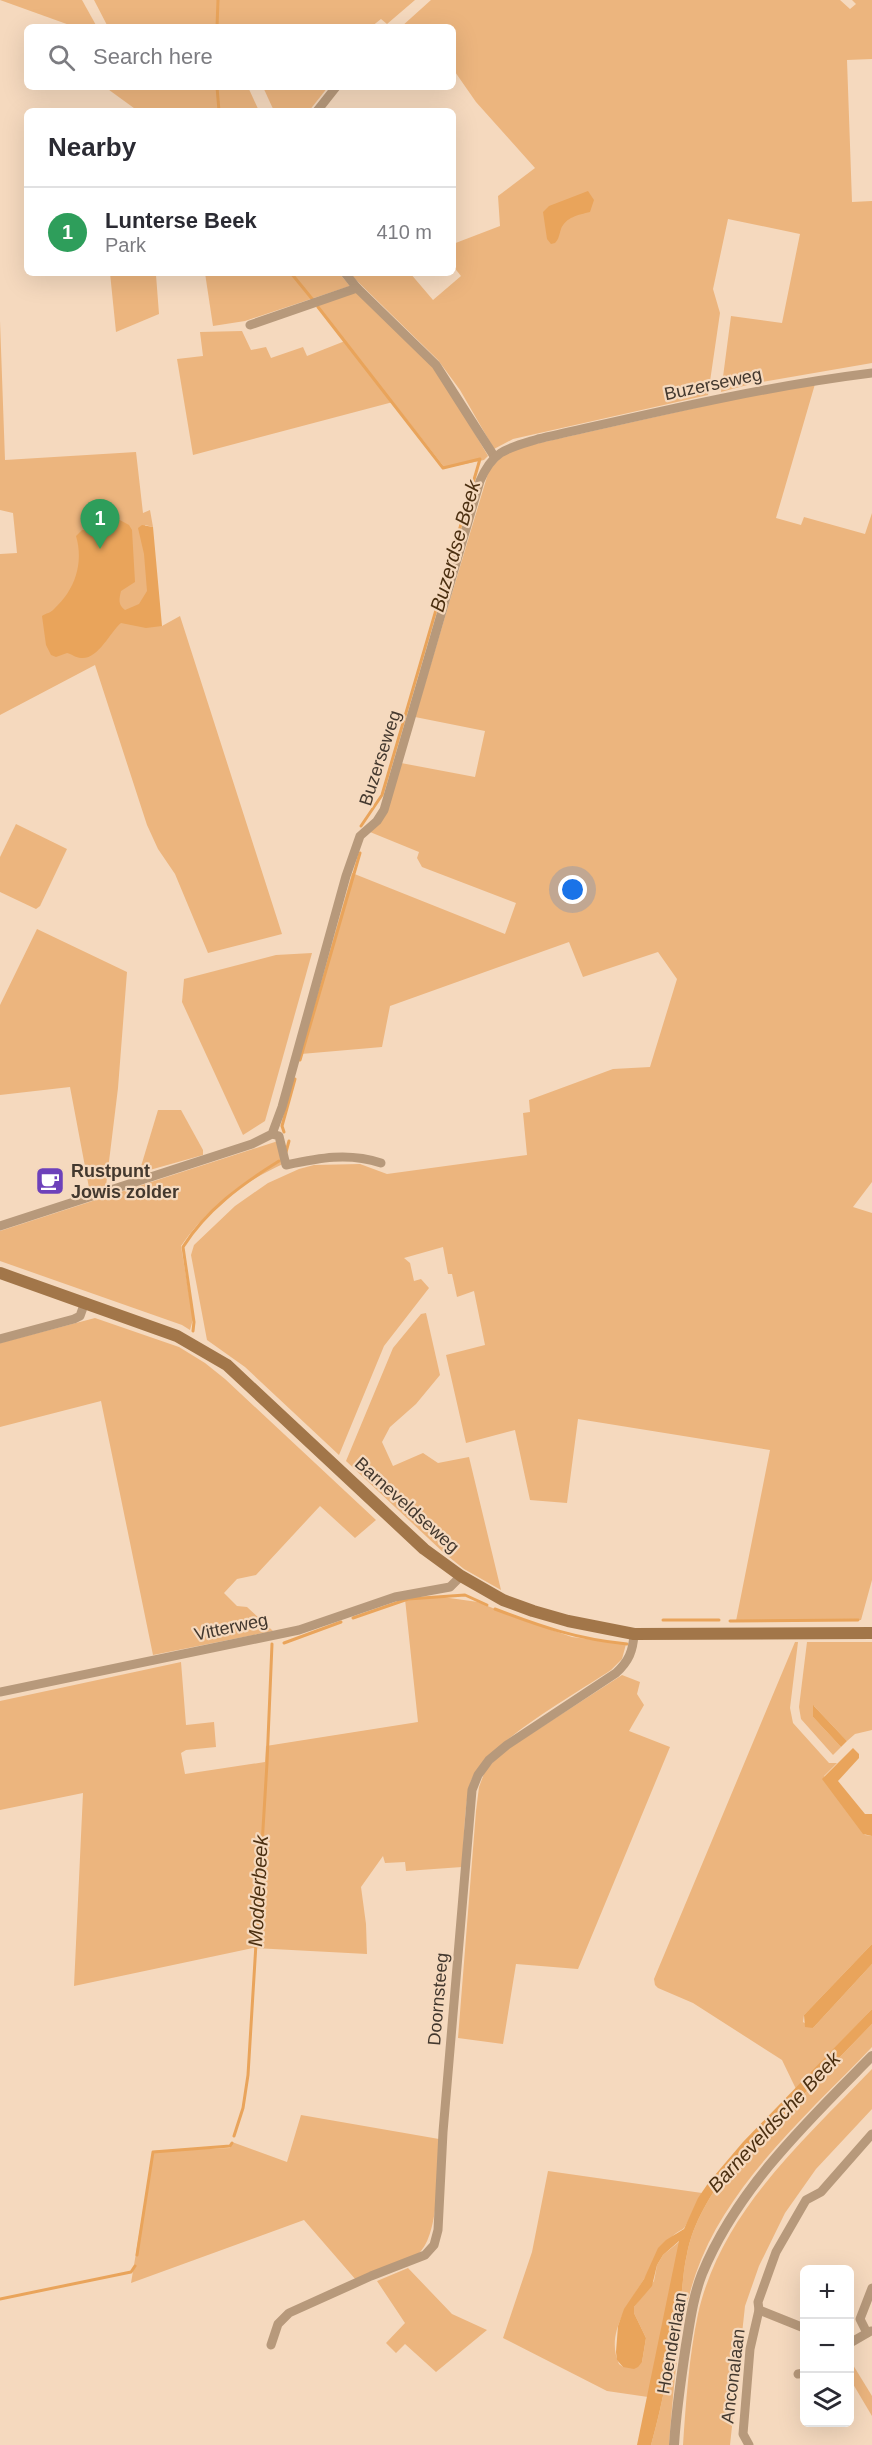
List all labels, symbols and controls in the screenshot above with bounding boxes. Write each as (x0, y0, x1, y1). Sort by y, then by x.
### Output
search box (24, 24, 456, 90)
icon: search (45, 41, 78, 74)
text: Search here (93, 44, 213, 69)
text: Nearby (48, 132, 136, 162)
text: Lunterse Beek (105, 208, 257, 233)
text: 1 (62, 221, 73, 243)
text: 410 m (376, 221, 432, 243)
text: Park (105, 234, 146, 256)
street label: Buzerseweg (662, 364, 764, 404)
water label: Buzerdse Beek (426, 477, 485, 614)
pin: 1 (80, 500, 120, 549)
street label: Buzerseweg (355, 708, 405, 808)
your location (558, 875, 587, 904)
place label: Rustpunt Jowis zolder (71, 1161, 179, 1202)
cafe icon: Rustpunt Jowis zolder (34, 1165, 66, 1197)
street label: Barneveldseweg (351, 1453, 463, 1557)
street label: Vitterweg (192, 1609, 270, 1645)
water label: Modderbeek (244, 1834, 272, 1947)
street label: Doornsteeg (424, 1952, 452, 2046)
water label: Barneveldsche Beek (703, 2047, 845, 2197)
map controls (800, 2265, 854, 2427)
button: + (800, 2265, 854, 2319)
street label: Hoenderlaan (653, 2291, 691, 2395)
button: − (800, 2319, 854, 2373)
street label: Anconalaan (717, 2328, 749, 2424)
button: layers (800, 2373, 854, 2427)

